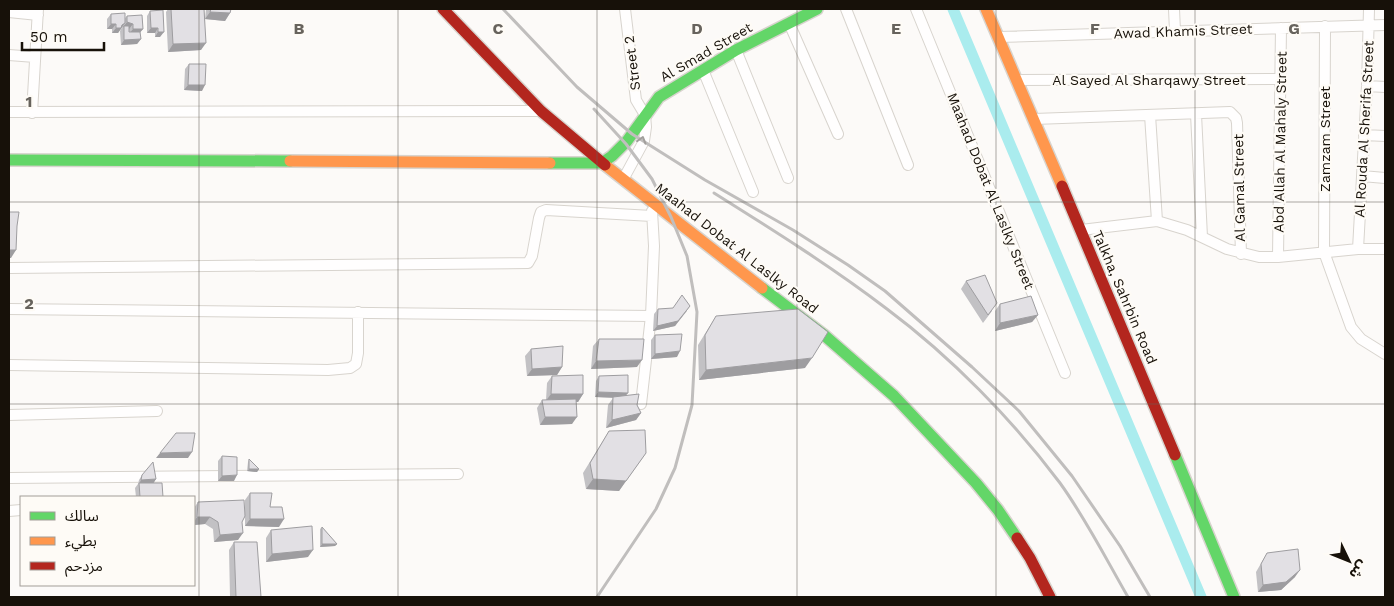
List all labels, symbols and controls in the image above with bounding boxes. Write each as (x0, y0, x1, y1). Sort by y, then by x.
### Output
text: B (294, 19, 305, 38)
text: C (493, 19, 504, 38)
street label: Al Smad Street (657, 19, 755, 85)
text: D (691, 19, 703, 38)
text: E (891, 19, 901, 38)
text: F (1090, 19, 1100, 38)
text: G (1288, 19, 1300, 38)
scale bar (22, 20, 105, 52)
street label: Awad Khamis Street (1113, 21, 1253, 41)
text: 50 m (30, 28, 67, 46)
street label: Street 2 (621, 35, 643, 91)
street label: Al Rouda Al Sherifa Street (1351, 40, 1377, 218)
street label: Abd Allah Al Mahaly Street (1270, 51, 1290, 233)
street label: Al Sayed Al Sharqawy Street (1052, 72, 1246, 88)
street label: Zamzam Street (1317, 86, 1333, 192)
street label: Maahad Dobat Al Laslky Street (944, 90, 1038, 292)
text: 1 (26, 92, 32, 111)
street label: Al Gamal Street (1230, 134, 1248, 242)
one-way arrow (637, 137, 647, 145)
street label: Maahad Dobat Al Laslky Road (652, 179, 822, 317)
street label: Talkha, Sahrbin Road (1090, 228, 1160, 366)
text: 2 (24, 294, 34, 313)
legend (20, 496, 195, 586)
text: سالك (65, 507, 99, 525)
text: بطيء (65, 532, 97, 552)
north arrow (1324, 536, 1374, 586)
text: مزدحم (65, 557, 103, 577)
text: ش (1346, 557, 1371, 582)

